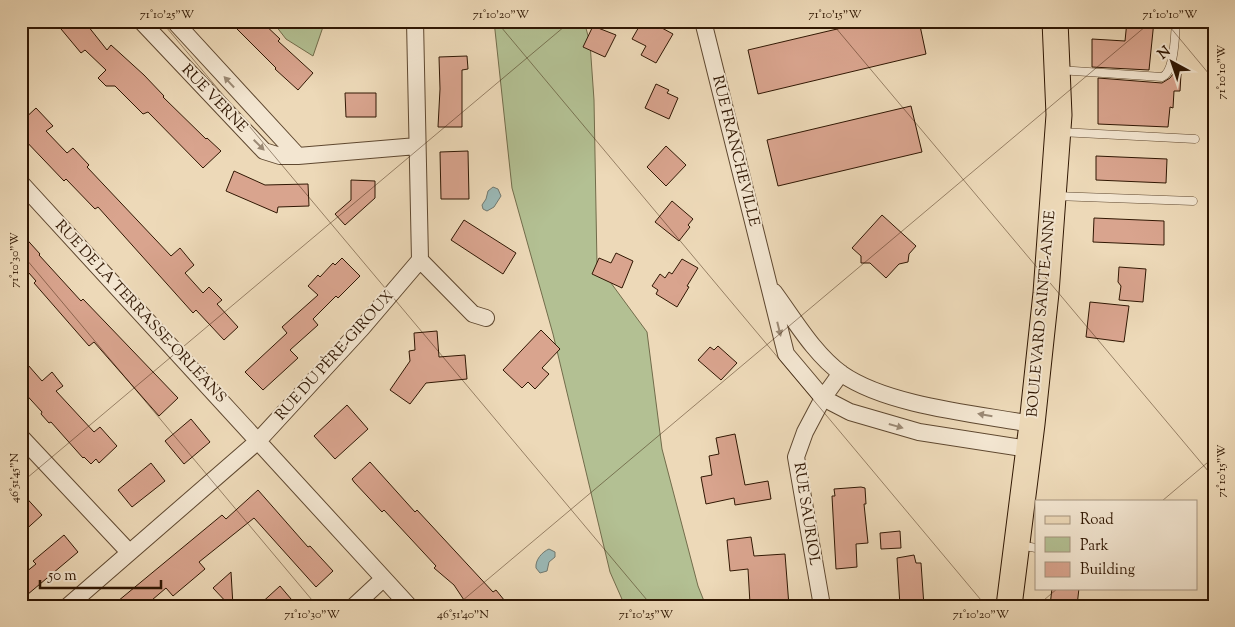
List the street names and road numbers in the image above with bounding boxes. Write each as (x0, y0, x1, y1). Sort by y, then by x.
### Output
street label: RUE VERNE (176, 60, 252, 138)
street label: RUE FRANCHEVILLE (706, 73, 764, 229)
street label: BOULEVARD SAINTE-ANNE (1023, 210, 1061, 418)
street label: RUE DE LA TERRASSE-ORLÉANS (50, 215, 231, 408)
street label: RUE DU PÈRE-GIROUX (270, 286, 399, 425)
street label: RUE SAURIOL (787, 461, 825, 567)

